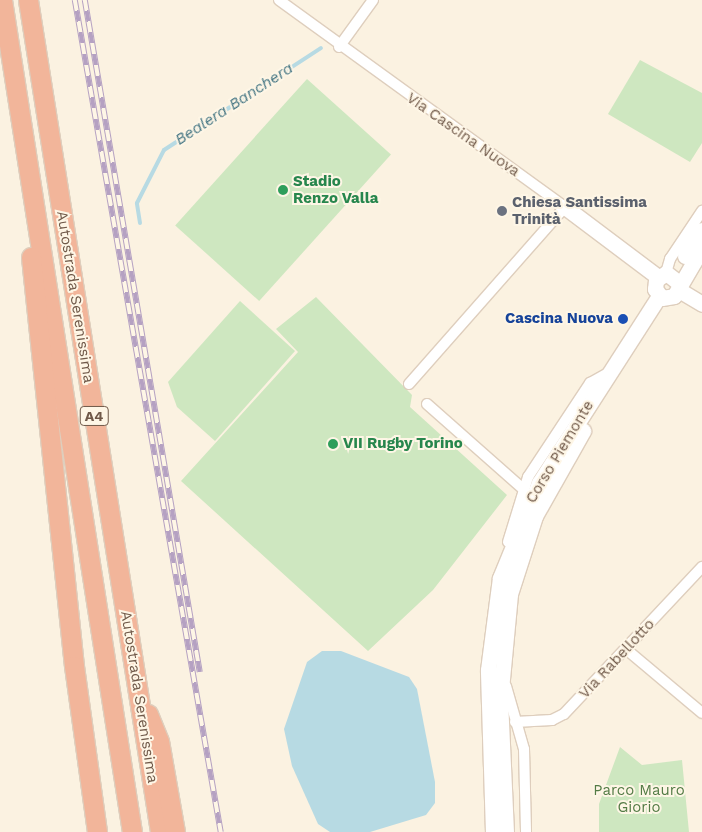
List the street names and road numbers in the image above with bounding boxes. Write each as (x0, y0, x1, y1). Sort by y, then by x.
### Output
street label: Via Cascina Nuova (403, 89, 523, 181)
street label: Autostrada Serenissima (52, 209, 98, 385)
street label: Corso Piemonte (522, 398, 598, 506)
road number: A4 (79, 404, 109, 428)
street label: Autostrada Serenissima (116, 609, 162, 785)
street label: Via Rabellotto (575, 615, 659, 703)

